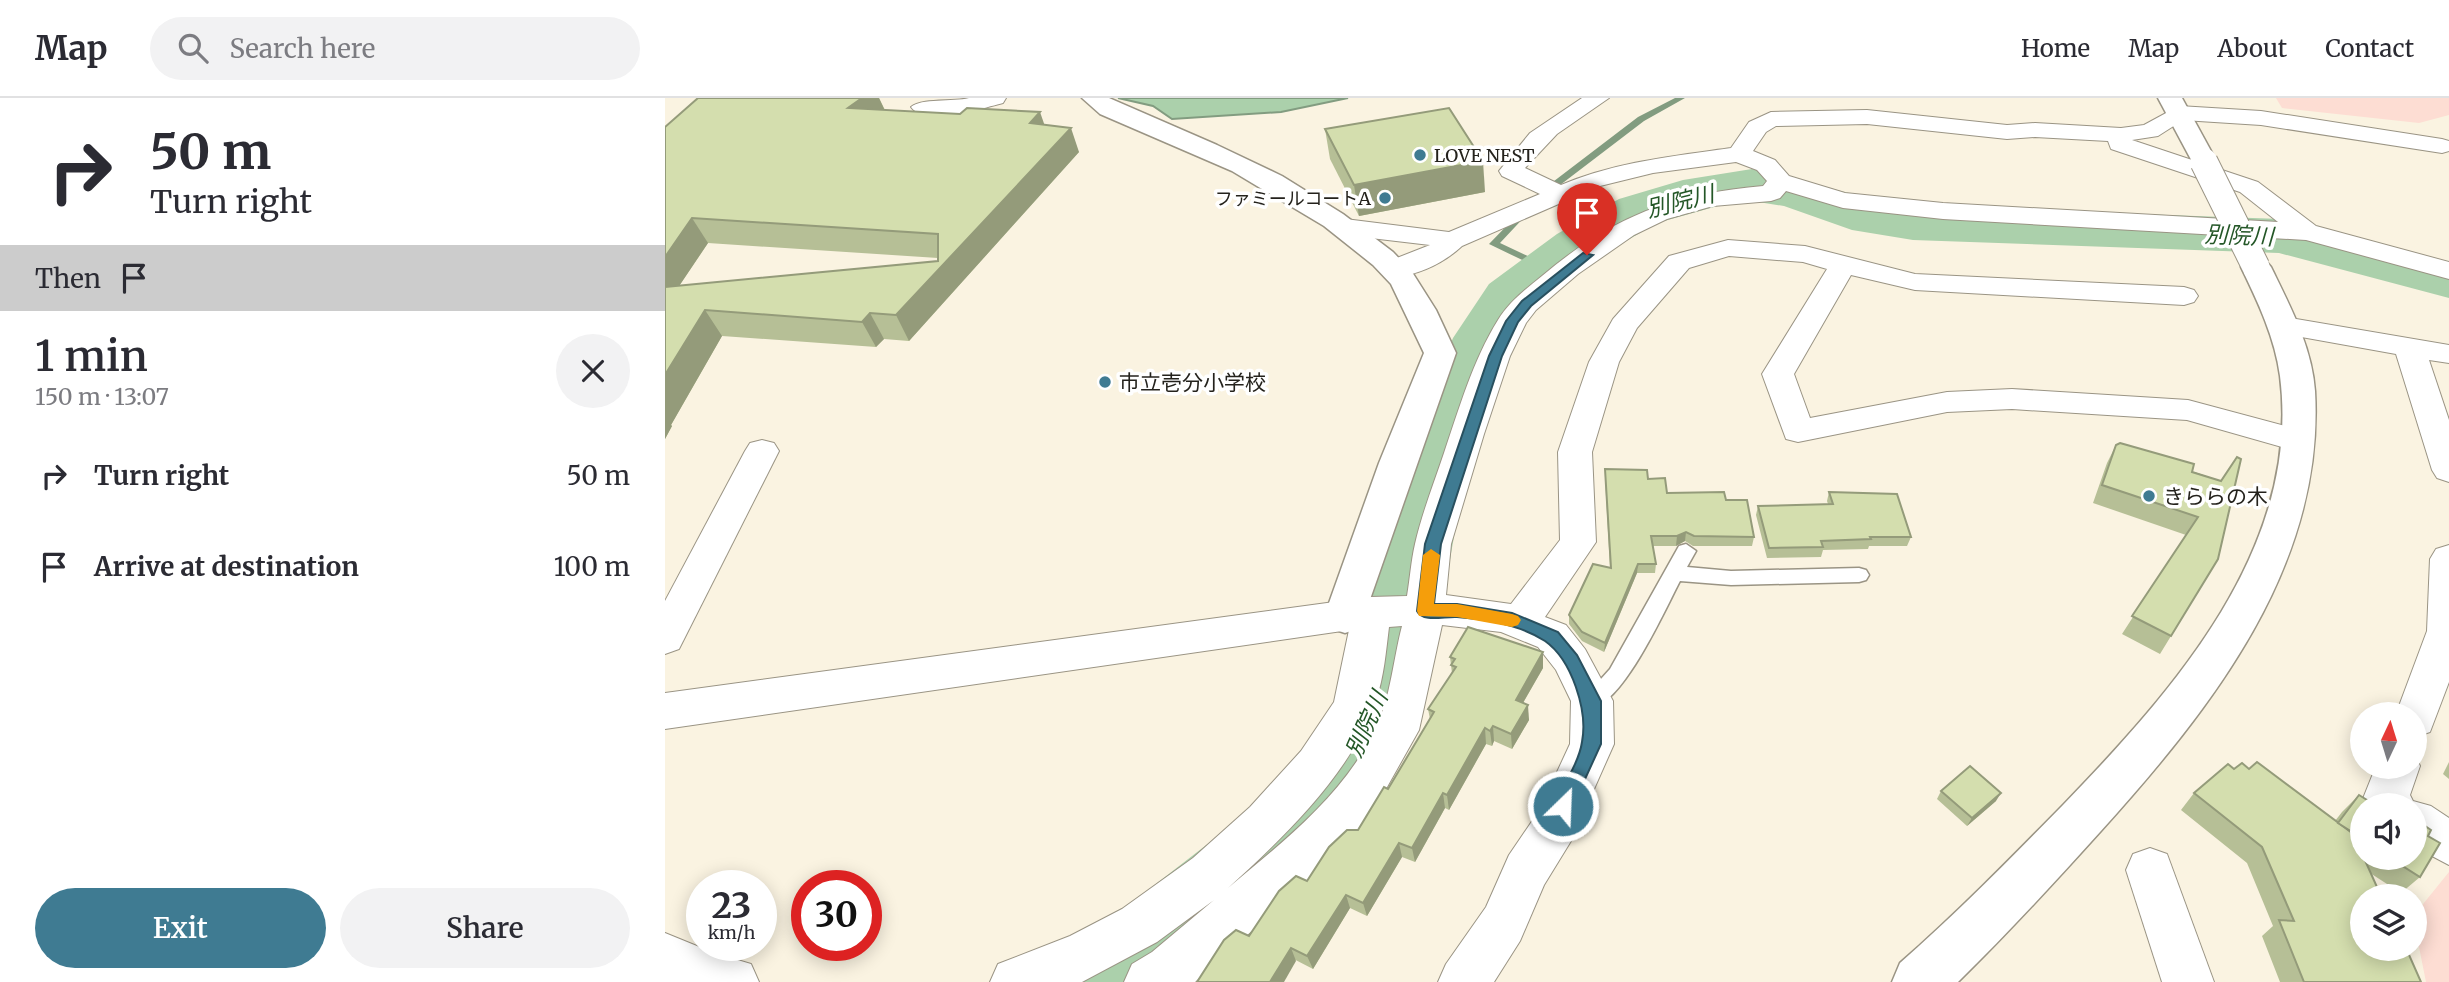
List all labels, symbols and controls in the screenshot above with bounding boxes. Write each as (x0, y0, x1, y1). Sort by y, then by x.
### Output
search box (150, 17, 640, 80)
text: Map (35, 28, 108, 69)
icon: search (174, 29, 212, 67)
text: Search here (230, 32, 375, 65)
text: Home (2021, 33, 2090, 64)
text: Map (2128, 33, 2179, 64)
text: About (2217, 33, 2287, 64)
text: Contact (2325, 33, 2414, 64)
text: 50 m (150, 121, 271, 182)
icon: right (35, 126, 126, 217)
place label: LOVE NEST (1434, 144, 1535, 167)
marker: LOVE NEST (1412, 147, 1428, 163)
water label: 別院川 (1643, 178, 1720, 223)
text: Turn right (150, 182, 312, 222)
pin (1557, 183, 1617, 255)
place label: ファミールコートA (1215, 187, 1371, 210)
marker: ファミールコートA (1377, 190, 1393, 206)
icon: arrive (1568, 194, 1606, 232)
water label: 別院川 (2204, 219, 2277, 251)
icon: arrive (115, 259, 153, 297)
text: Then (35, 262, 101, 295)
text: 1 min (35, 330, 148, 382)
button: close (556, 334, 630, 408)
place label: 市立壱分小学校 (1119, 369, 1266, 396)
marker: 市立壱分小学校 (1097, 374, 1113, 390)
text: 150 m · 13:07 (35, 382, 169, 411)
icon: right (35, 457, 73, 495)
text: Turn right (94, 459, 229, 492)
text: 50 m (566, 459, 630, 492)
place label: きららの木 (2163, 483, 2268, 510)
marker: きららの木 (2141, 488, 2157, 504)
icon: arrive (35, 548, 73, 586)
text: Arrive at destination (94, 550, 359, 583)
text: 100 m (554, 550, 630, 583)
water label: 別院川 (1339, 684, 1394, 761)
north arrow (2350, 702, 2427, 779)
map controls (2350, 702, 2427, 961)
position arrow (1526, 769, 1600, 843)
button: sound (2350, 793, 2427, 870)
speed limit sign: 30 (791, 870, 882, 961)
text: 23 (712, 884, 751, 928)
button: layers (2350, 884, 2427, 961)
button: Exit (35, 888, 326, 968)
button: Share (340, 888, 630, 968)
text: km/h (708, 921, 755, 944)

